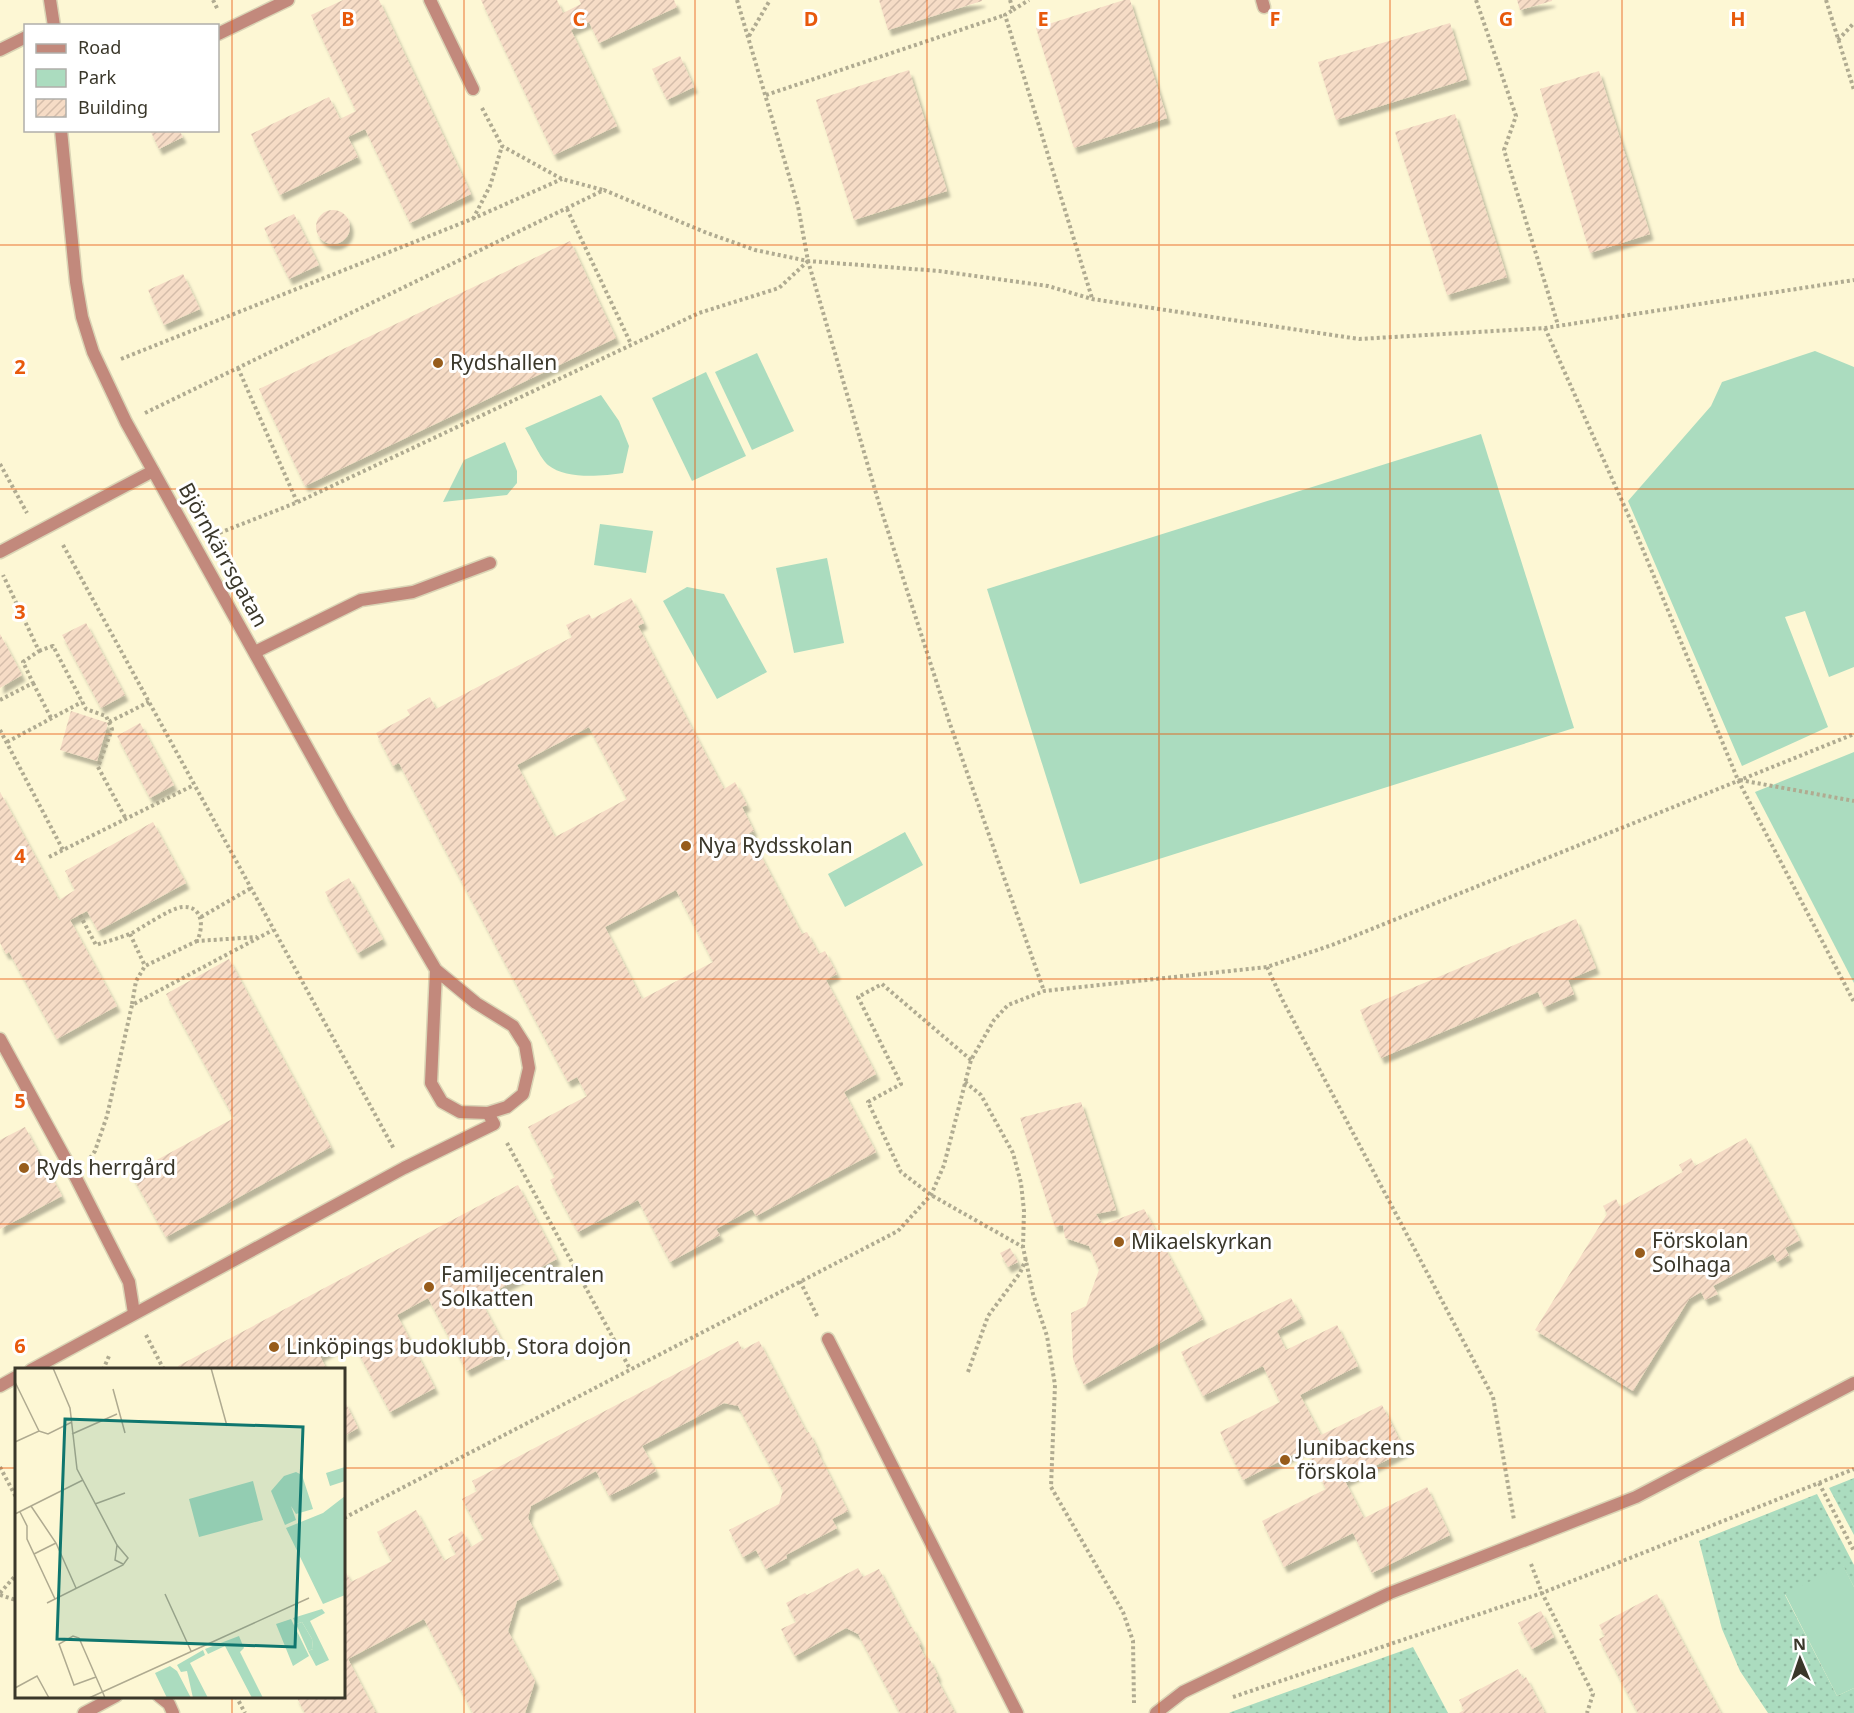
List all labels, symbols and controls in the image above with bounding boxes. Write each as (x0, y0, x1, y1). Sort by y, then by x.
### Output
text: B (341, 5, 355, 32)
text: C (573, 5, 586, 32)
text: D (804, 5, 818, 32)
text: E (1037, 5, 1049, 32)
text: F (1270, 5, 1280, 32)
text: G (1499, 5, 1513, 32)
text: H (1730, 5, 1746, 32)
legend (24, 24, 219, 132)
text: Road (78, 35, 121, 59)
text: Park (78, 65, 116, 89)
text: Building (78, 95, 148, 119)
place label: Rydshallen (450, 348, 557, 376)
text: 2 (14, 353, 26, 380)
marker: Rydshallen (431, 356, 445, 370)
street label: Björnkärrsgatan (173, 477, 275, 632)
text: 3 (14, 598, 26, 625)
place label: Nya Rydsskolan (698, 831, 853, 859)
marker: Nya Rydsskolan (679, 839, 693, 853)
text: 4 (14, 842, 26, 869)
text: 5 (14, 1087, 26, 1114)
place label: Ryds herrgård (36, 1153, 176, 1181)
marker: Ryds herrgård (17, 1161, 31, 1175)
place label: Förskolan Solhaga (1652, 1226, 1748, 1278)
place label: Mikaelskyrkan (1131, 1227, 1272, 1255)
marker: Mikaelskyrkan (1112, 1235, 1126, 1249)
marker: Förskolan Solhaga (1633, 1246, 1647, 1260)
place label: Familjecentralen Solkatten (441, 1260, 604, 1312)
marker: Familjecentralen Solkatten (422, 1280, 436, 1294)
text: 6 (14, 1332, 26, 1359)
place label: Linköpings budoklubb, Stora dojon (286, 1332, 631, 1360)
marker: Linköpings budoklubb, Stora dojon (267, 1340, 281, 1354)
inset map (15, 1368, 345, 1698)
place label: Junibackens förskola (1295, 1433, 1415, 1485)
marker: Junibackens förskola (1278, 1453, 1292, 1467)
north arrow (1770, 1629, 1830, 1689)
text: N (1793, 1633, 1806, 1655)

